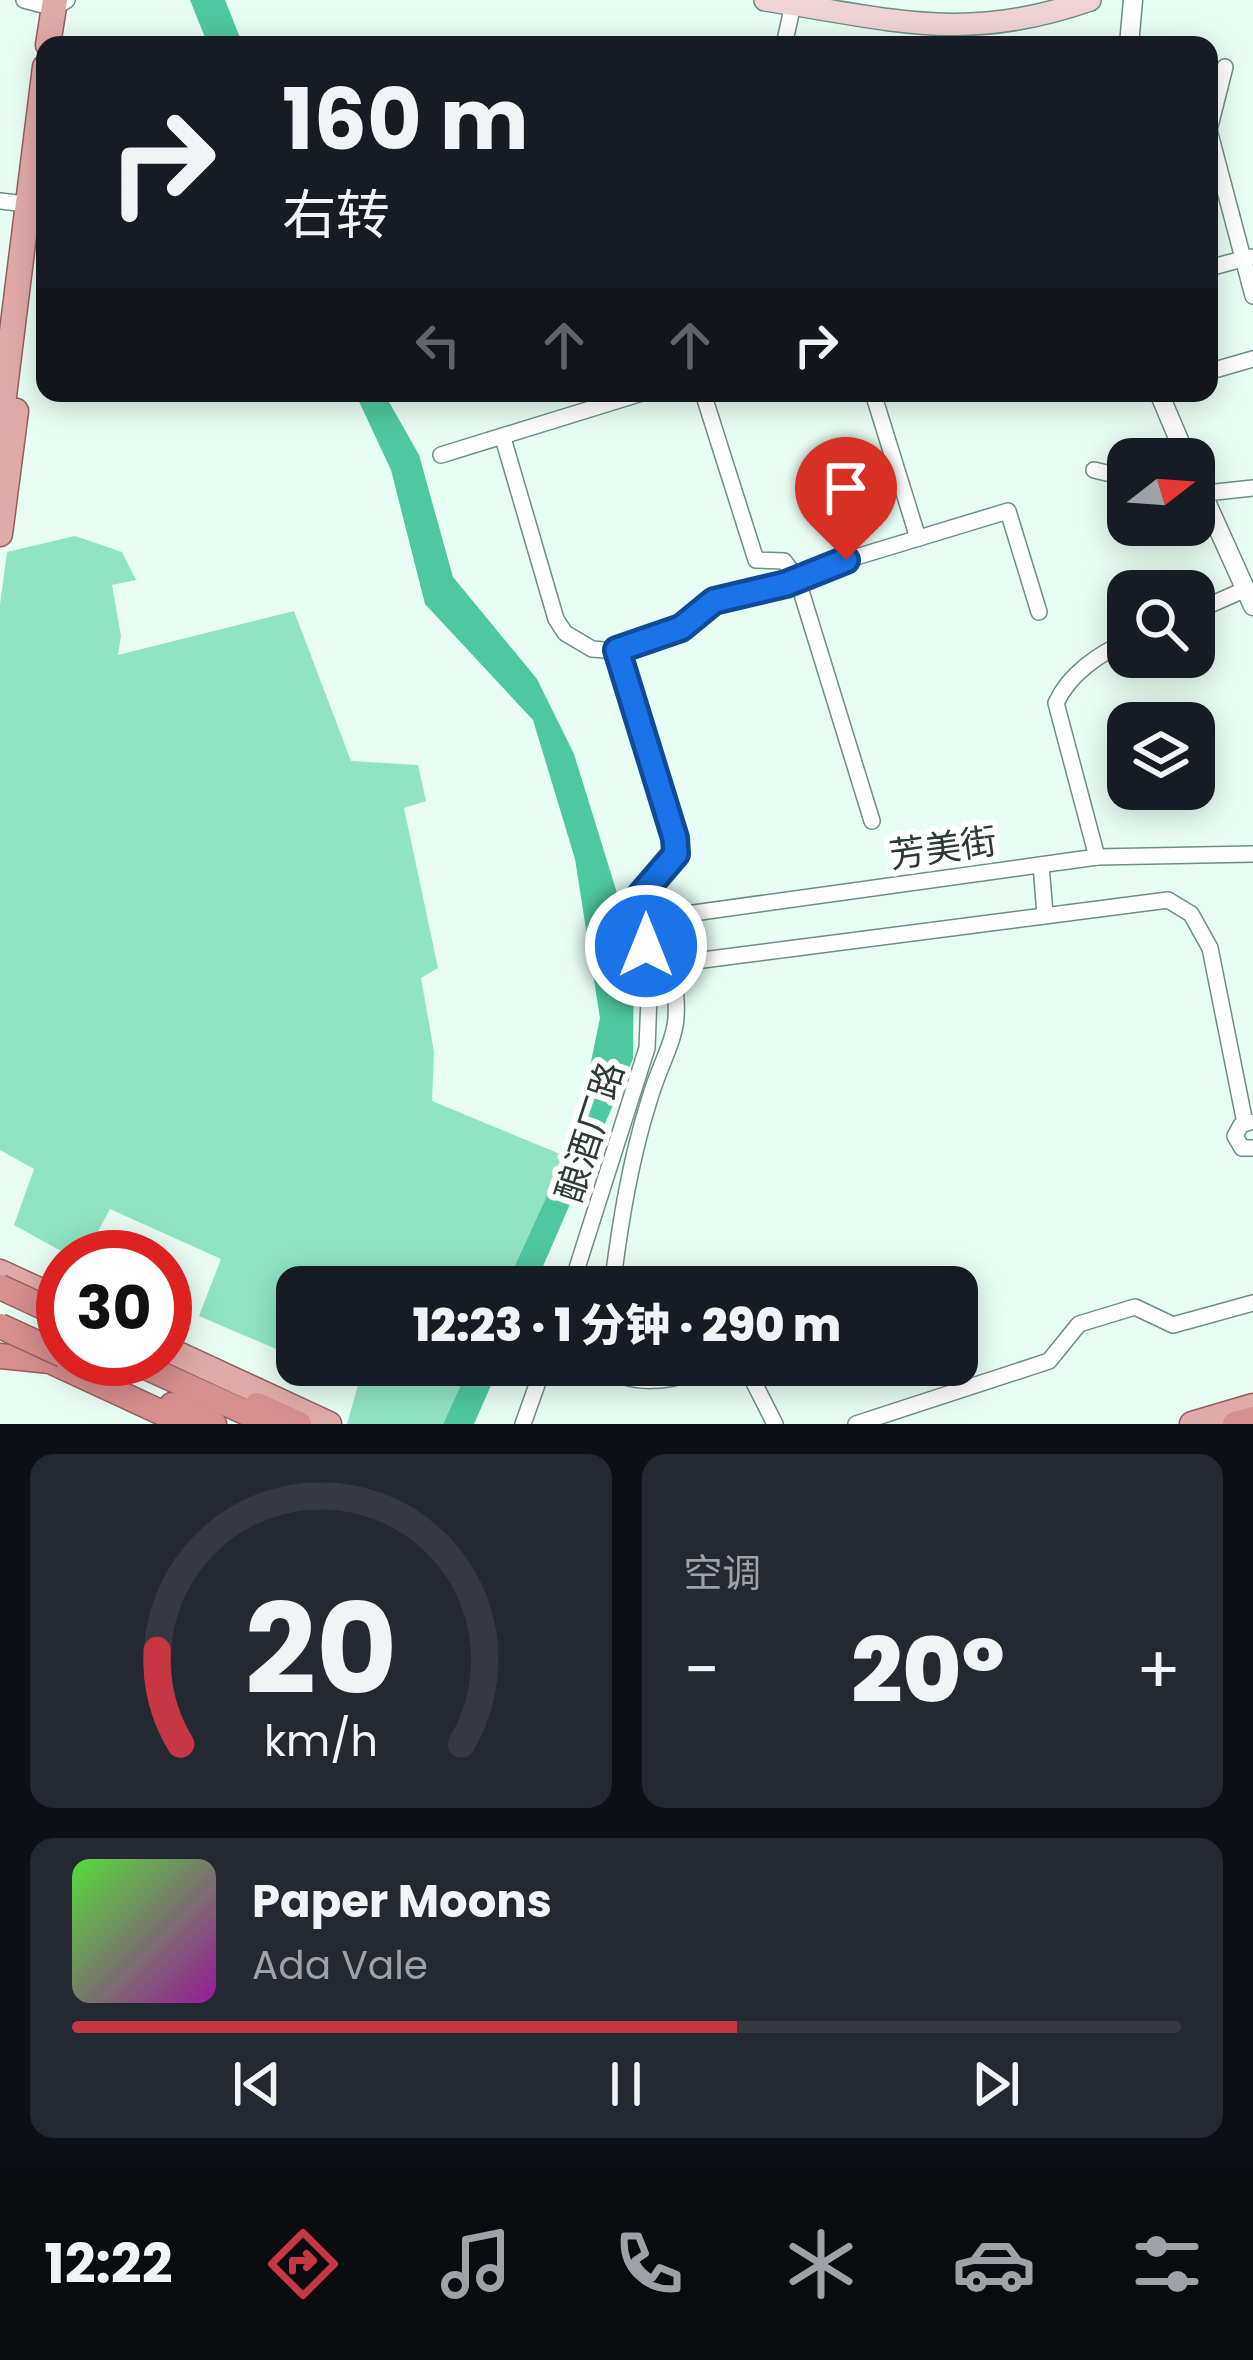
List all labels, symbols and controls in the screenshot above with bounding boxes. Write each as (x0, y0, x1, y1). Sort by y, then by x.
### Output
text: 160 m (282, 61, 529, 178)
icon: right (84, 84, 240, 240)
text: 右转 (282, 177, 390, 253)
icon: left (405, 312, 471, 378)
icon: ahead (531, 312, 597, 378)
icon: ahead (657, 312, 723, 378)
icon: right (783, 312, 849, 378)
pin (795, 437, 897, 560)
north arrow (1107, 438, 1215, 546)
map controls (1107, 438, 1215, 810)
icon: arrive (813, 455, 879, 521)
button: search (1107, 570, 1215, 678)
button: layers (1107, 702, 1215, 810)
street label: 芳美街 (886, 815, 1000, 881)
position arrow (583, 883, 709, 1009)
street label: 酿酒厂路 (543, 1056, 637, 1208)
speed limit sign: 30 (36, 1230, 192, 1386)
text: 12:23 · 1 分钟 · 290 m (413, 1294, 841, 1357)
text: 空调 (684, 1546, 762, 1601)
text: 20 (244, 1562, 397, 1737)
text: 20° (851, 1607, 1005, 1734)
text: − (684, 1624, 720, 1716)
text: + (1136, 1624, 1181, 1716)
text: km/h (264, 1711, 378, 1771)
text: Paper Moons (252, 1870, 552, 1933)
text: Ada Vale (252, 1938, 428, 1993)
icon: previous (224, 2051, 290, 2117)
icon: pause (593, 2051, 659, 2117)
icon: next (963, 2051, 1029, 2117)
icon: directions (261, 2222, 345, 2306)
icon: music (434, 2222, 518, 2306)
icon: phone (607, 2222, 691, 2306)
icon: climate (779, 2222, 863, 2306)
icon: car (952, 2222, 1036, 2306)
icon: filters (1125, 2222, 1209, 2306)
text: 12:22 (44, 2226, 173, 2302)

